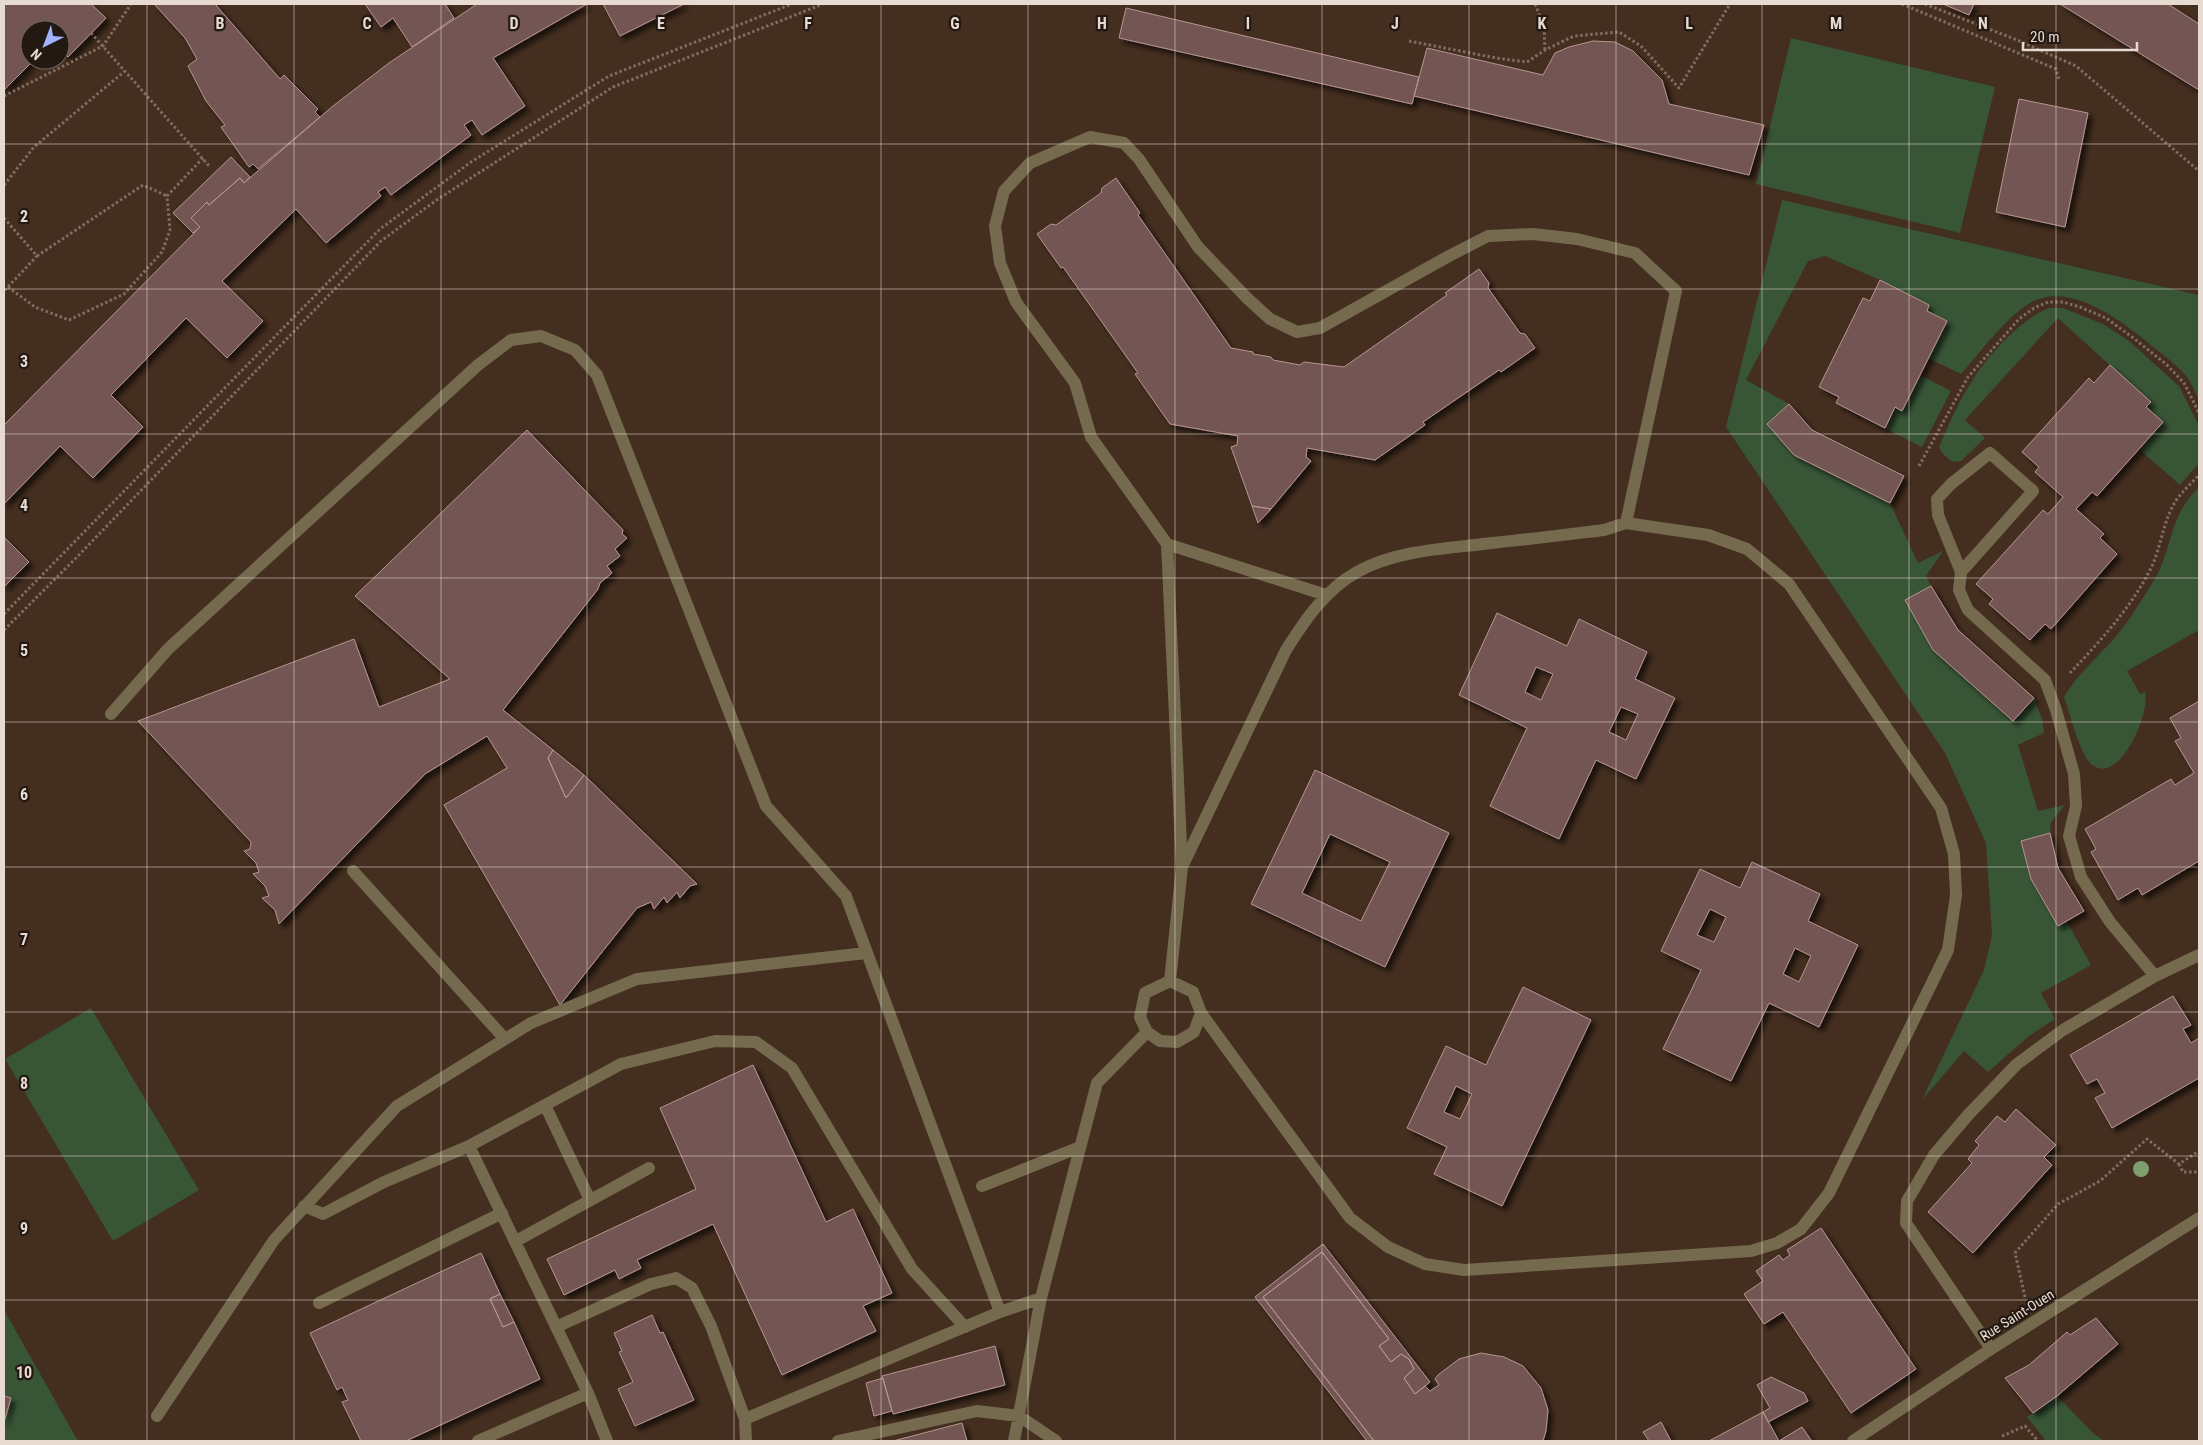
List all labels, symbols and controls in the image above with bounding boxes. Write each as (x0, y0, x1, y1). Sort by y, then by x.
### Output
text: B (216, 14, 225, 33)
text: C (362, 14, 372, 33)
text: D (509, 14, 519, 33)
text: E (657, 14, 665, 33)
text: F (804, 14, 812, 33)
text: G (950, 14, 960, 33)
text: H (1097, 14, 1107, 33)
text: I (1246, 14, 1250, 33)
text: J (1391, 14, 1399, 33)
text: K (1538, 14, 1547, 33)
text: L (1685, 14, 1693, 33)
text: M (1830, 14, 1842, 33)
text: N (1978, 14, 1988, 33)
north arrow (20, 20, 70, 70)
scale bar (2023, 20, 2137, 52)
text: 20 m (2030, 28, 2060, 46)
text: N (28, 46, 45, 63)
text: 2 (20, 207, 28, 226)
text: 3 (20, 352, 28, 371)
text: 4 (20, 496, 28, 515)
text: 5 (20, 641, 28, 660)
text: 6 (20, 785, 28, 804)
text: 7 (20, 930, 28, 949)
text: 8 (20, 1074, 28, 1093)
text: 9 (20, 1219, 28, 1238)
street label: Rue Saint-Ouen (1977, 1286, 2057, 1344)
text: 10 (16, 1363, 32, 1382)

